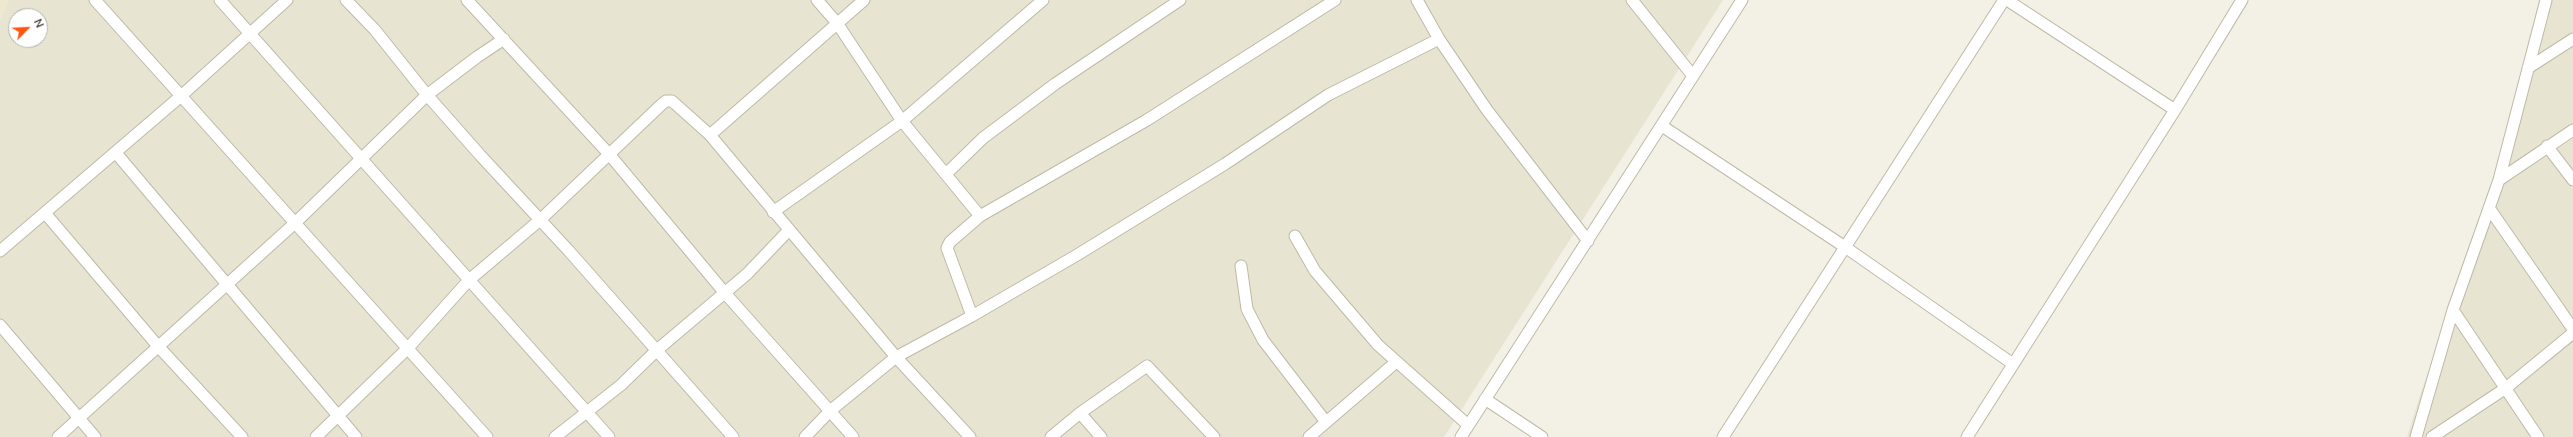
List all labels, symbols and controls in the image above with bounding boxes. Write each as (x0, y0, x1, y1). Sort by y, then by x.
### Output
north arrow (8, 8, 48, 48)
text: N (30, 17, 47, 30)

